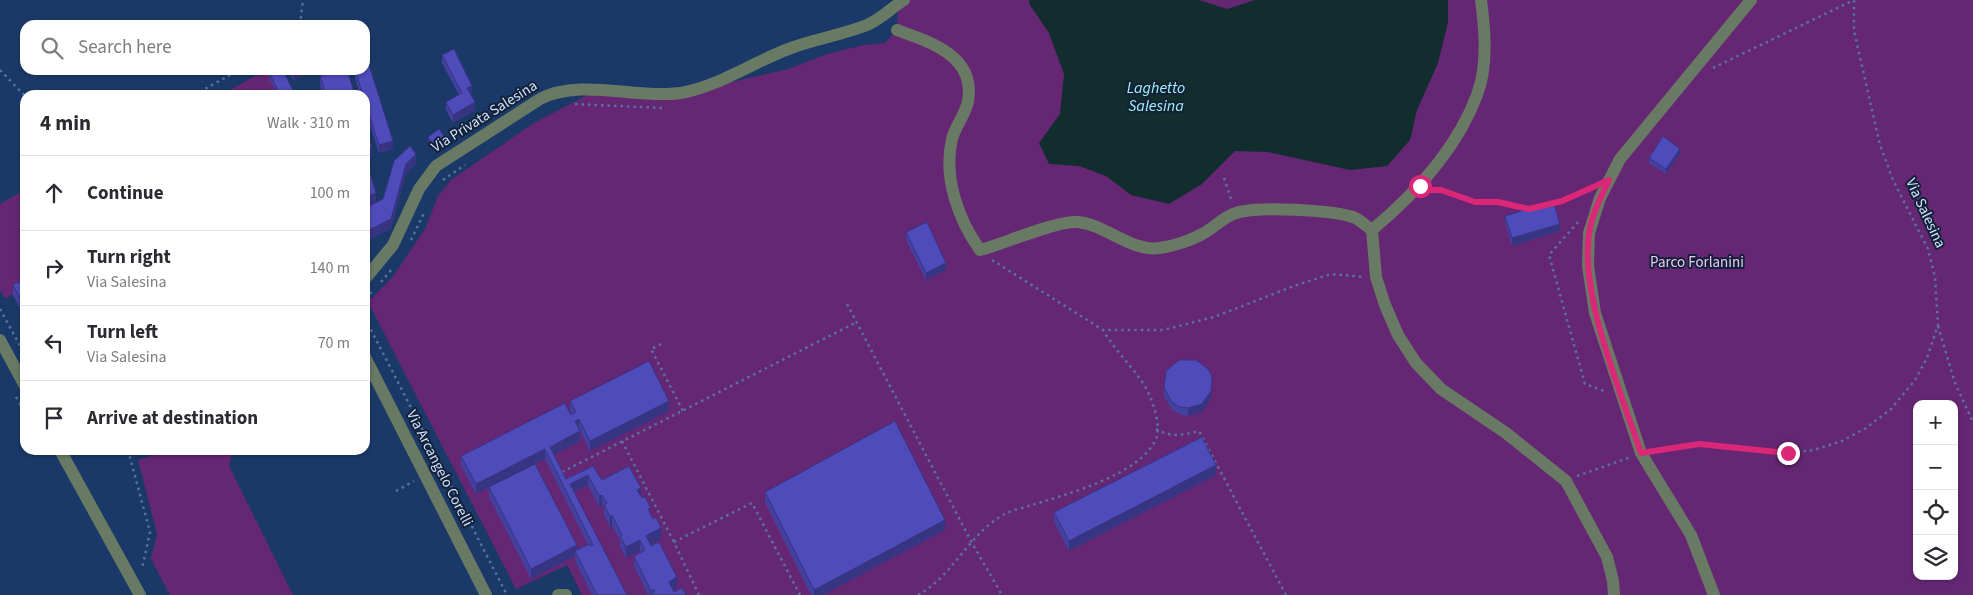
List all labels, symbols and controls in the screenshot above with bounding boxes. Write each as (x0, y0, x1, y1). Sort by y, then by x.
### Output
search box (20, 20, 370, 75)
icon: search (38, 34, 66, 62)
text: Search here (78, 34, 172, 61)
street label: Via Privata Salesina (427, 75, 541, 157)
water label: Laghetto Salesina (1127, 77, 1185, 117)
text: 4 min (40, 108, 91, 138)
text: Walk · 310 m (267, 112, 350, 134)
route start (1409, 175, 1432, 198)
street label: Via Salesina (1900, 175, 1951, 251)
icon: ahead (40, 179, 68, 207)
text: Continue (87, 180, 164, 207)
text: 100 m (310, 182, 350, 204)
text: Turn right (87, 244, 171, 271)
park label: Parco Forlanini (1650, 252, 1744, 273)
icon: right (40, 254, 68, 282)
text: 140 m (310, 257, 350, 279)
text: Via Salesina (87, 271, 167, 293)
text: Turn left (87, 319, 158, 346)
icon: left (40, 329, 68, 357)
text: 70 m (318, 332, 350, 354)
text: Via Salesina (87, 346, 167, 368)
map controls (1913, 400, 1958, 580)
button: + (1913, 400, 1958, 445)
icon: arrive (40, 404, 68, 432)
text: Arrive at destination (87, 405, 258, 432)
street label: Via Arcangelo Corelli (401, 406, 478, 530)
route end (1777, 442, 1800, 465)
button: − (1913, 445, 1958, 490)
button: locate (1913, 490, 1958, 535)
button: layers (1913, 535, 1958, 580)

